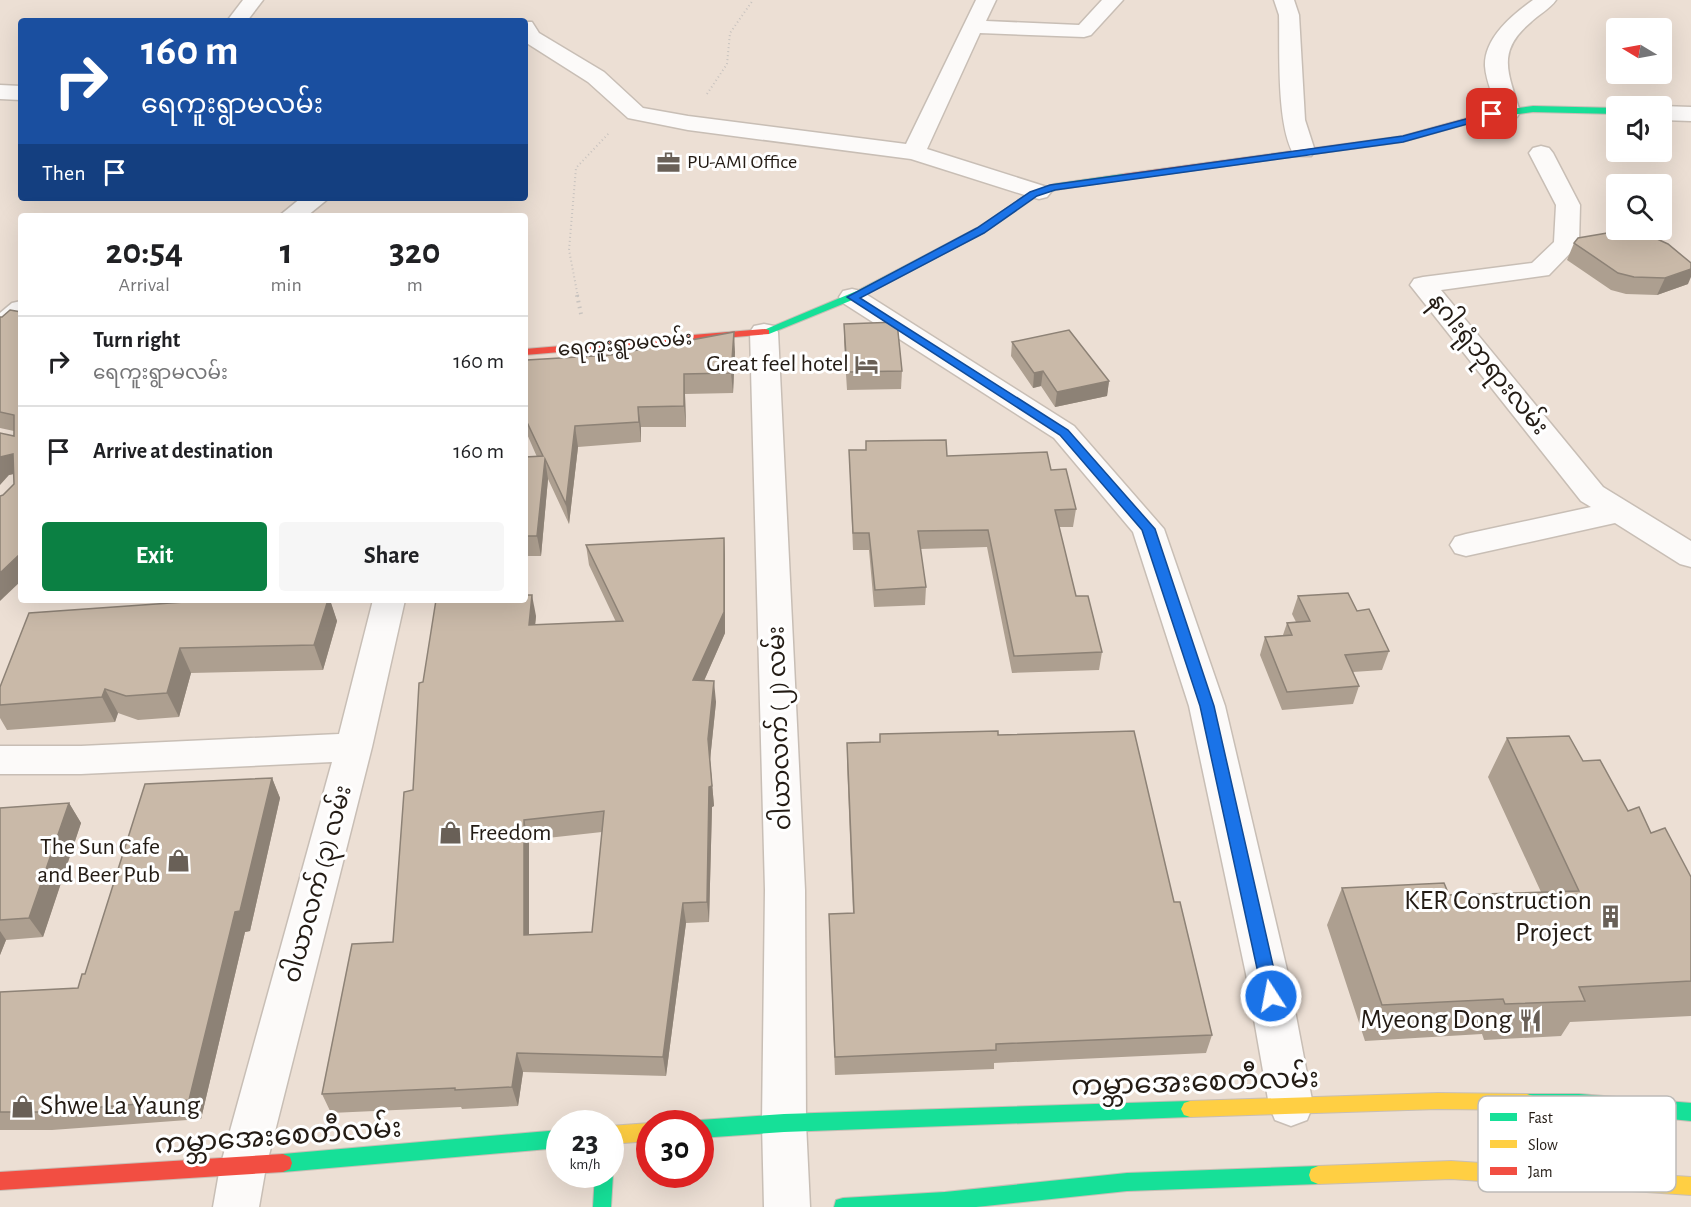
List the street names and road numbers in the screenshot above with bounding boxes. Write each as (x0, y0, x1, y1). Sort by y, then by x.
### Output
street label: နဂါးရုံဘုရားလမ်း (1419, 285, 1556, 443)
street label: ရေကူးရွာမလမ်း (556, 323, 694, 366)
street label: ဝါယာလက် (၂) လမ်း (759, 625, 802, 831)
street label: ဝါယာလက် (၃) လမ်း (275, 782, 362, 987)
street label: ကမ္ဘာအေးစေတီလမ်း (1070, 1059, 1320, 1108)
street label: ကမ္ဘာအေးစေတီလမ်း (153, 1108, 403, 1167)

